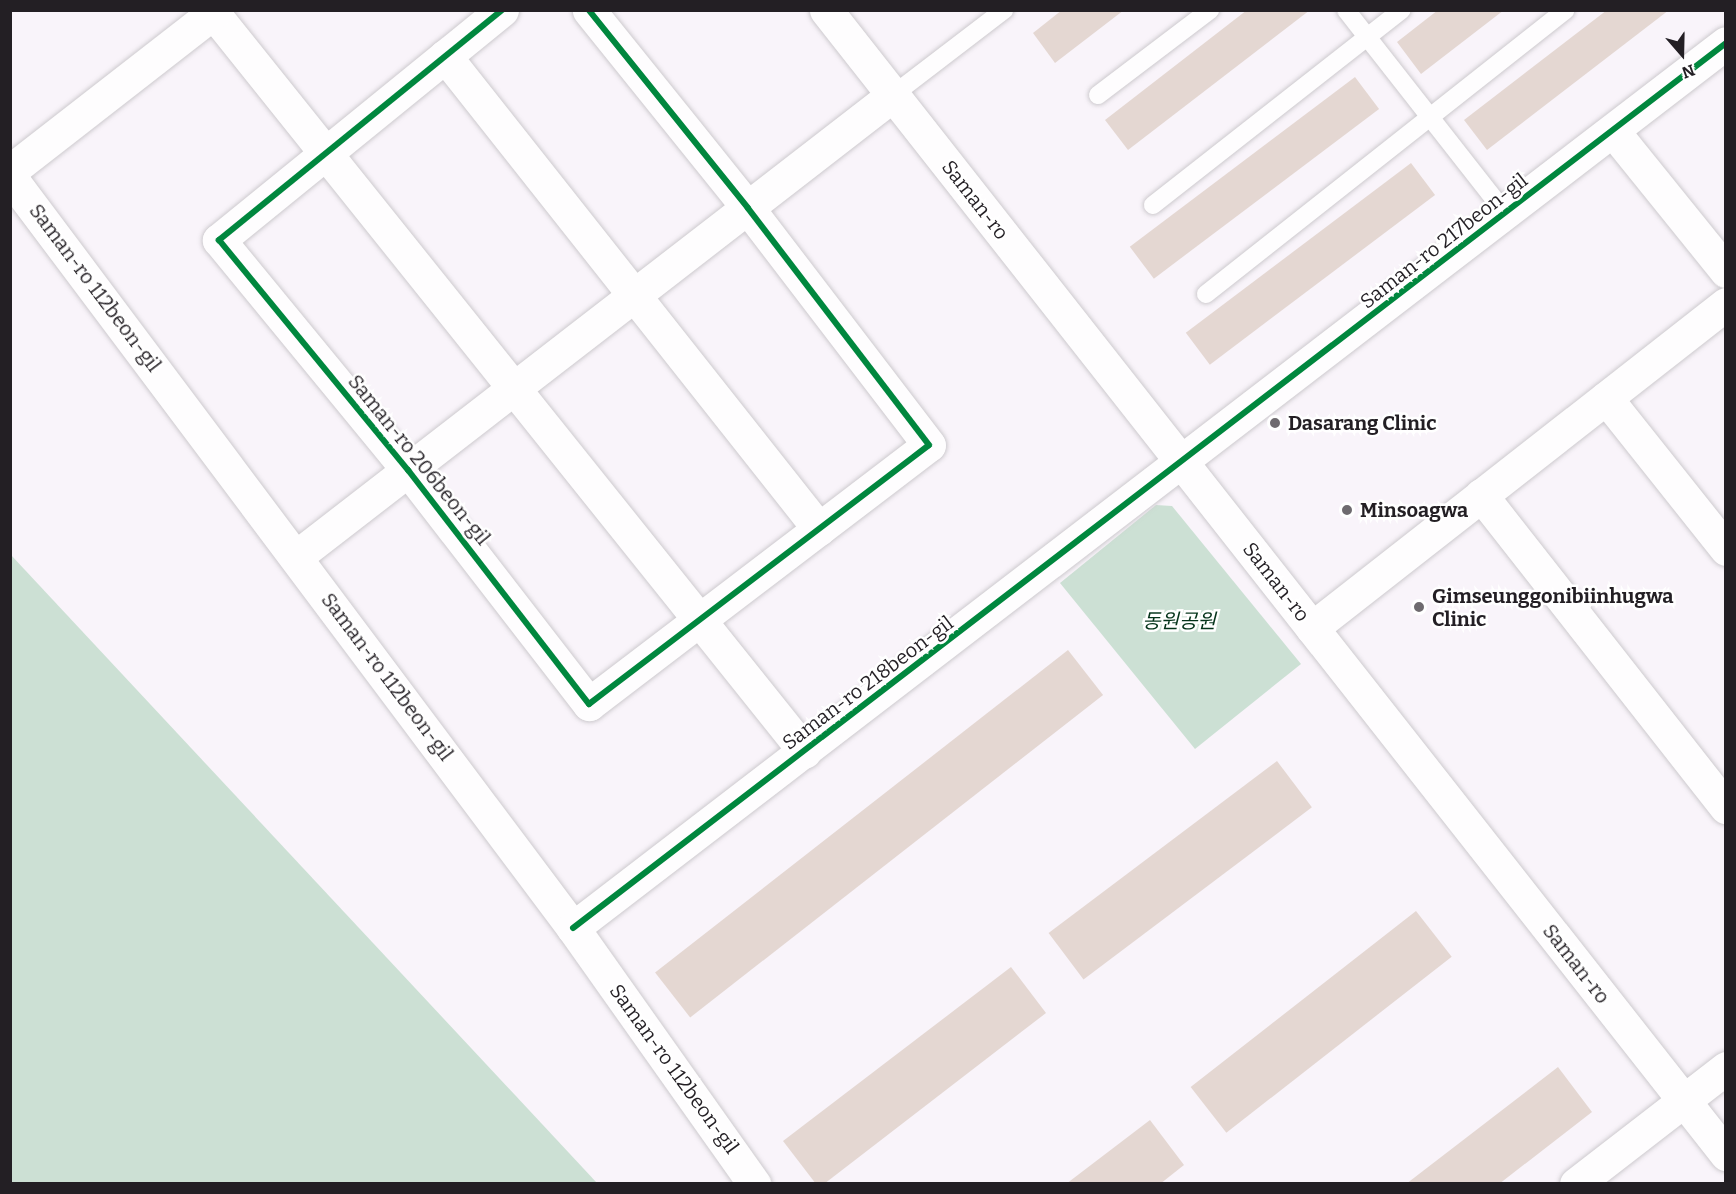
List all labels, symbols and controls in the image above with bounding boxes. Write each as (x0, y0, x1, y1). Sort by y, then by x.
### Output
north arrow (1652, 24, 1712, 84)
text: N (1679, 60, 1697, 82)
street label: Saman-ro (937, 156, 1013, 244)
street label: Saman-ro 217beon-gil (1356, 168, 1532, 314)
street label: Saman-ro 112beon-gil (24, 199, 166, 377)
street label: Saman-ro 206beon-gil (343, 370, 495, 550)
place label: Dasarang Clinic (1288, 411, 1437, 435)
marker: Dasarang Clinic (1266, 414, 1284, 432)
place label: Minsoagwa (1360, 498, 1468, 522)
marker: Minsoagwa (1338, 501, 1356, 519)
street label: Saman-ro (1238, 538, 1314, 626)
place label: Gimseunggonibiinhugwa Clinic (1432, 584, 1673, 631)
street label: Saman-ro 112beon-gil (316, 588, 458, 766)
marker: Gimseunggonibiinhugwa Clinic (1410, 598, 1428, 616)
park label: 동원공원 (1142, 609, 1216, 633)
street label: Saman-ro 218beon-gil (778, 611, 958, 755)
street label: Saman-ro (1538, 920, 1614, 1008)
street label: Saman-ro 112beon-gil (604, 980, 744, 1158)

